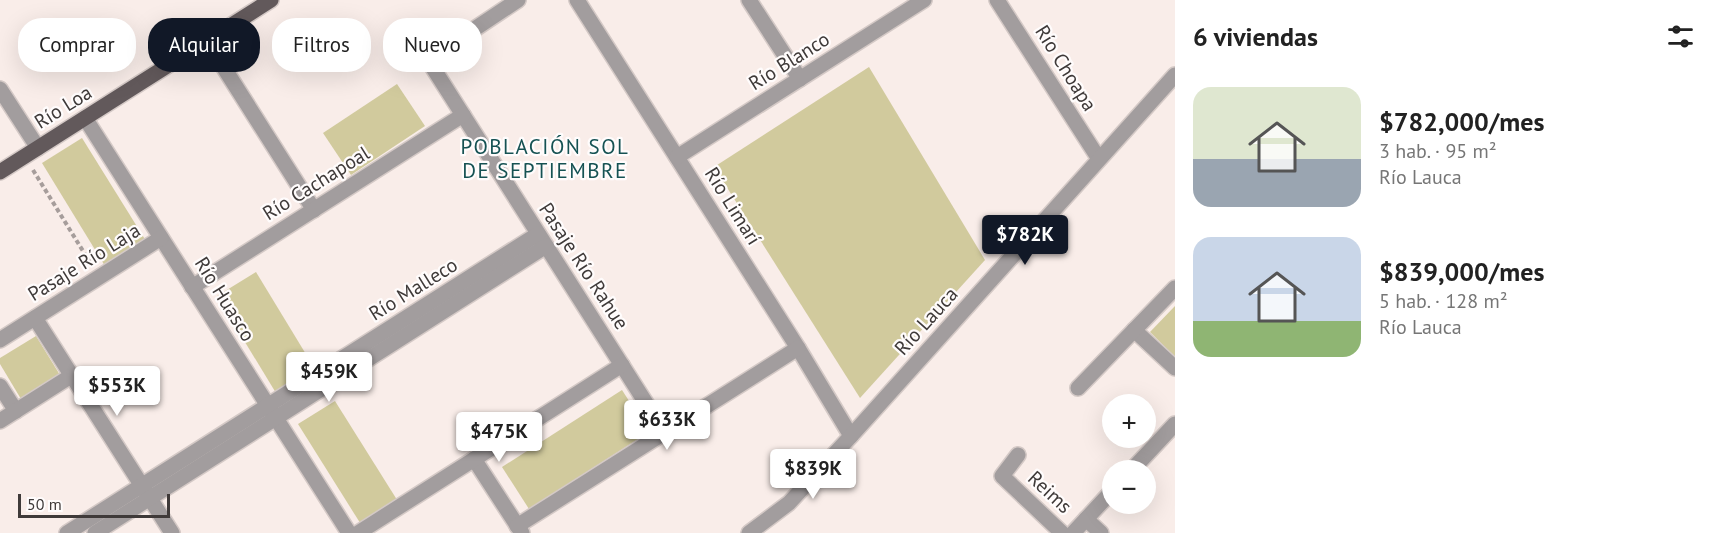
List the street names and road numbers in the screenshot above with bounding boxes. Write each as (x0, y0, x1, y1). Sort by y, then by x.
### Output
street label: Río Choapa (1029, 20, 1103, 116)
street label: Río Blanco (744, 26, 834, 96)
street label: Río Loa (29, 79, 97, 135)
street label: Río Cachapoal (258, 140, 374, 226)
street label: Río Limarí (699, 162, 767, 250)
street label: Pasaje Río Rahue (533, 198, 635, 334)
street label: Pasaje Río Laja (23, 217, 145, 307)
street label: Río Huasco (189, 252, 261, 346)
street label: Río Malleco (364, 252, 462, 326)
street label: Río Lauca (889, 282, 963, 360)
street label: Reims (1022, 465, 1078, 519)

